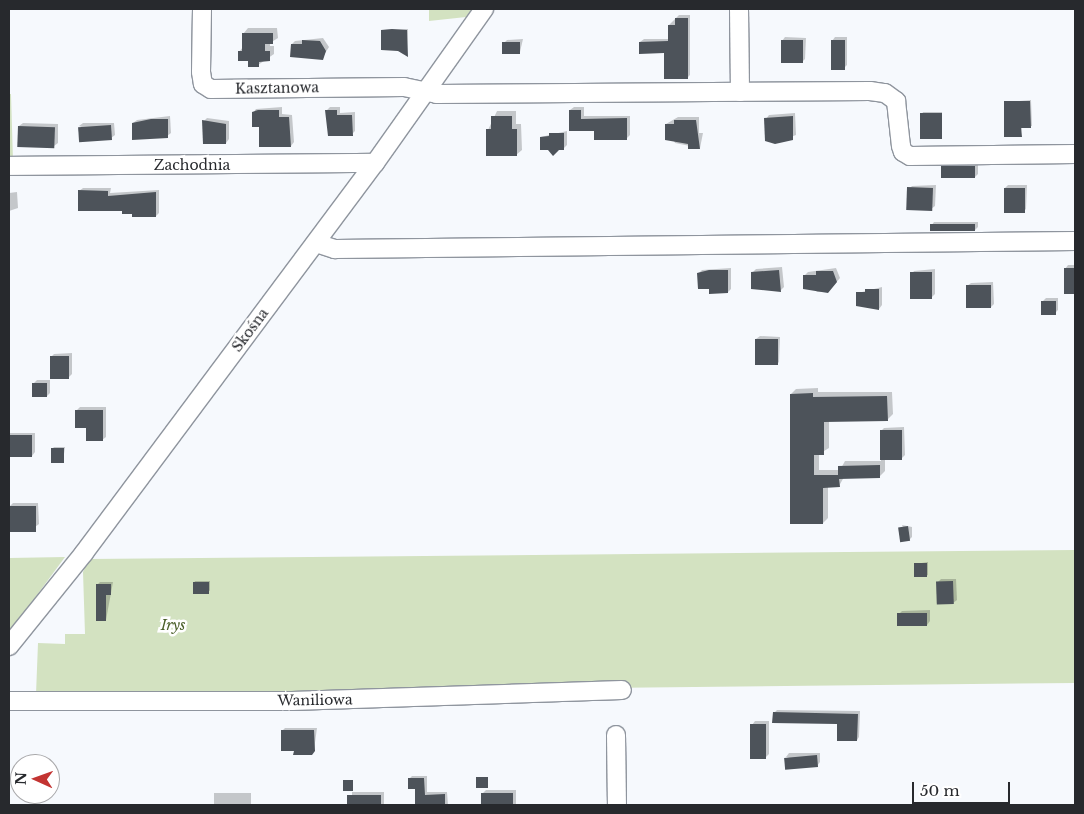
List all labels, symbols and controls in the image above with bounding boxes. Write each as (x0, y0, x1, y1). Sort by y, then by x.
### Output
street label: Kasztanowa (235, 79, 319, 97)
street label: Zachodnia (154, 157, 230, 173)
street label: Skośna (228, 305, 272, 355)
park label: Irys (161, 617, 185, 633)
street label: Waniliowa (277, 691, 353, 709)
north arrow (10, 754, 60, 804)
text: N (12, 772, 30, 785)
scale bar (914, 772, 1012, 804)
text: 50 m (920, 781, 960, 800)

